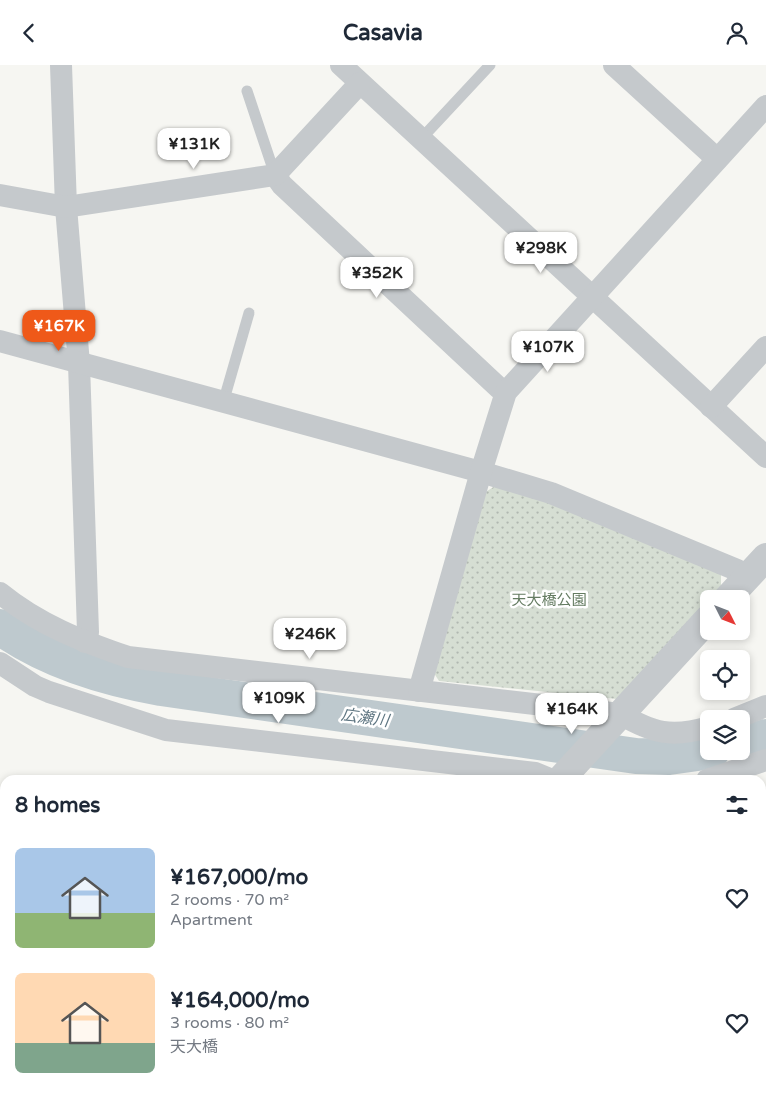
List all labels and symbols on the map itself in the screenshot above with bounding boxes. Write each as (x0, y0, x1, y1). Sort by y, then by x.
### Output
pin: ¥131K (159, 127, 229, 170)
pin: ¥298K (506, 231, 576, 274)
pin: ¥352K (342, 257, 412, 299)
pin: ¥167K (24, 309, 94, 352)
pin: ¥107K (513, 331, 583, 373)
north arrow (700, 590, 750, 640)
park label: 天大橋公園 (511, 591, 587, 609)
pin: ¥246K (275, 617, 345, 660)
pin: ¥109K (244, 681, 314, 724)
pin: ¥164K (537, 693, 607, 735)
water label: 広瀬川 (340, 705, 392, 732)

